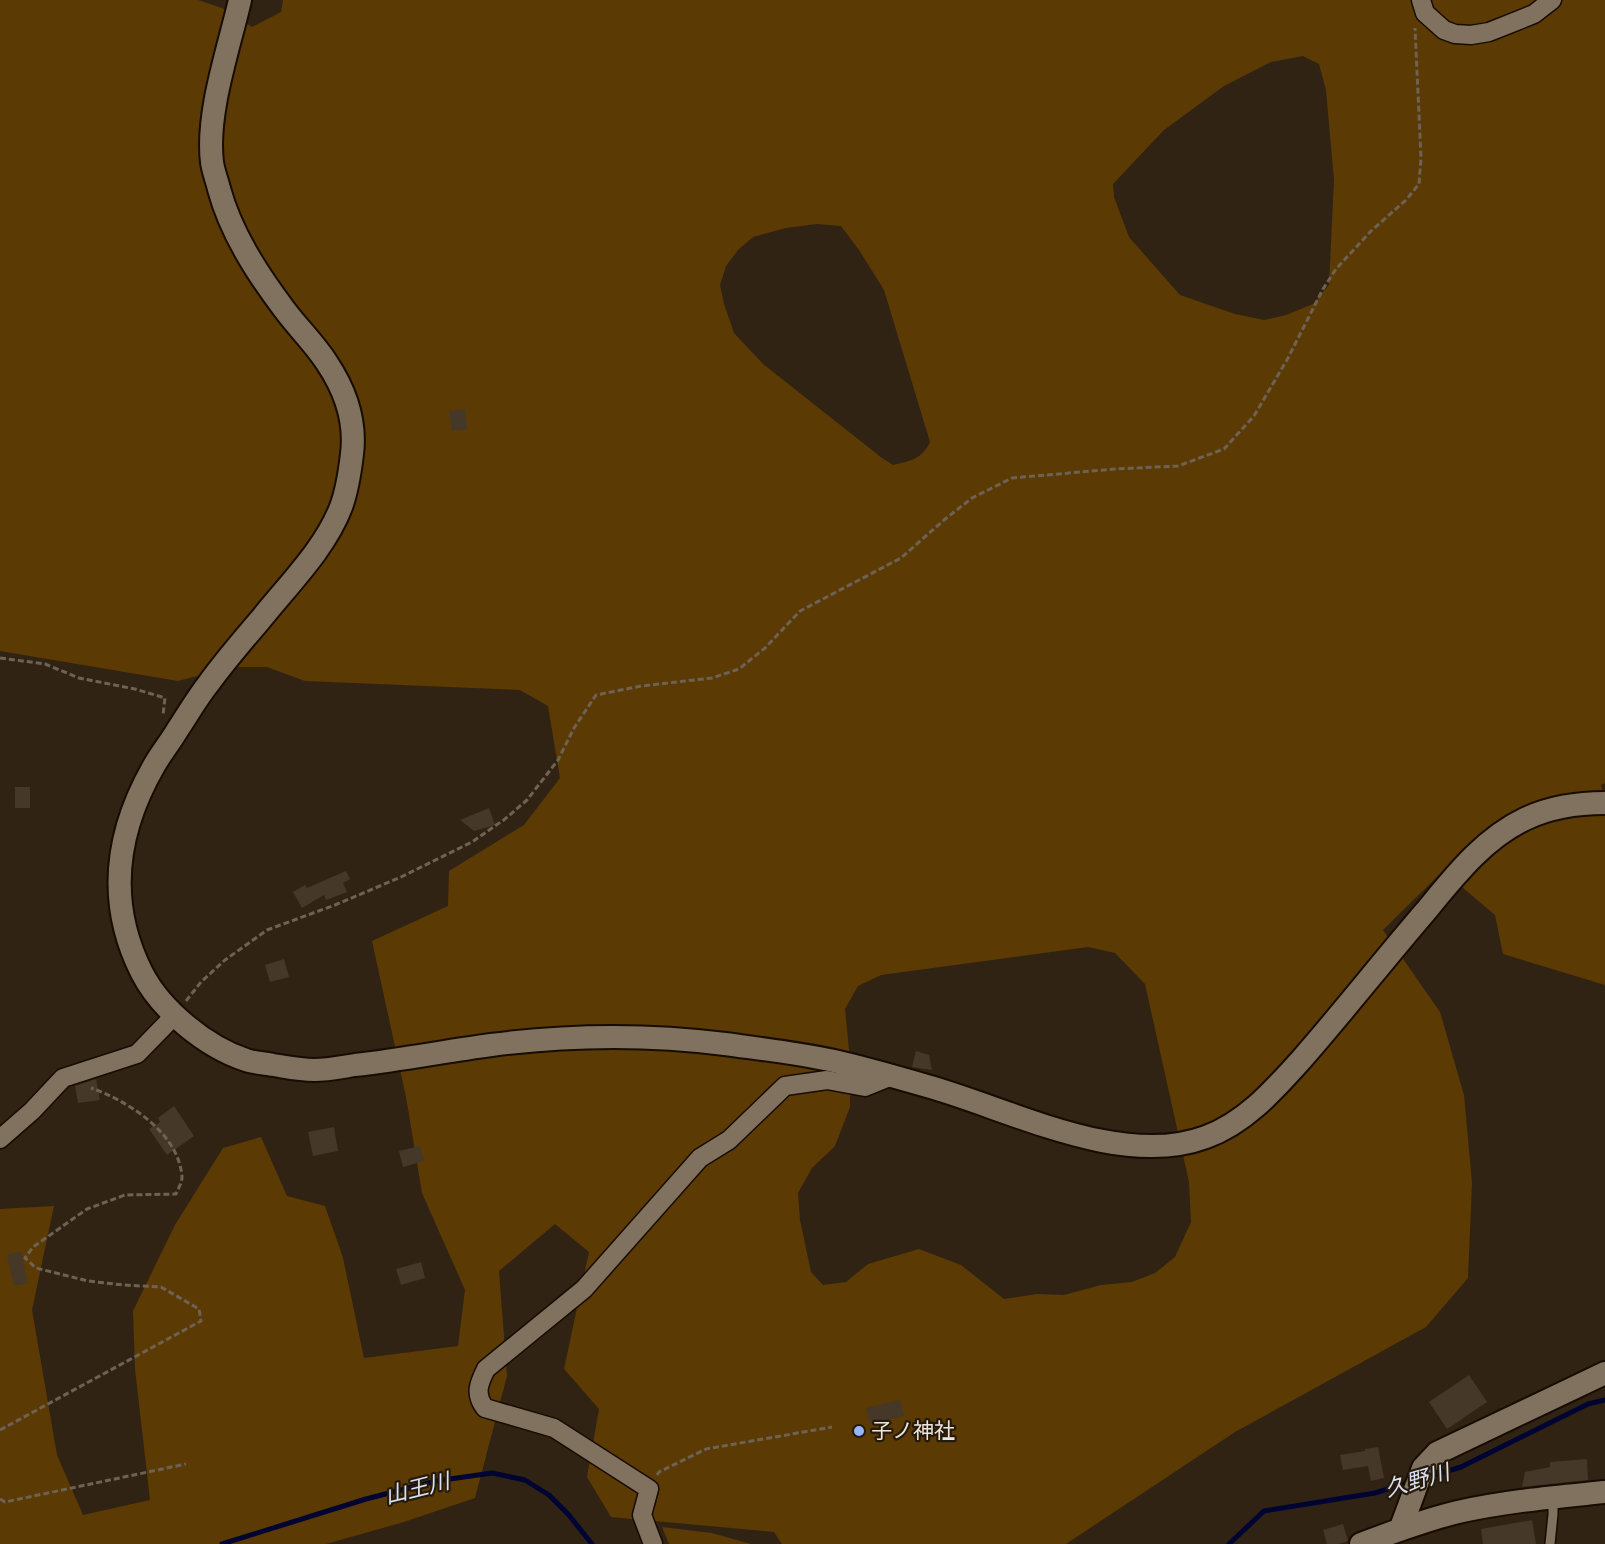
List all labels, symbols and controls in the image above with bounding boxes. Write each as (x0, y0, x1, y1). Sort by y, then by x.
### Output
place label: 子ノ神社 (871, 1419, 955, 1444)
marker: 子ノ神社 (852, 1424, 866, 1438)
water label: 久野川 (1382, 1459, 1455, 1504)
water label: 山王川 (382, 1468, 455, 1511)

